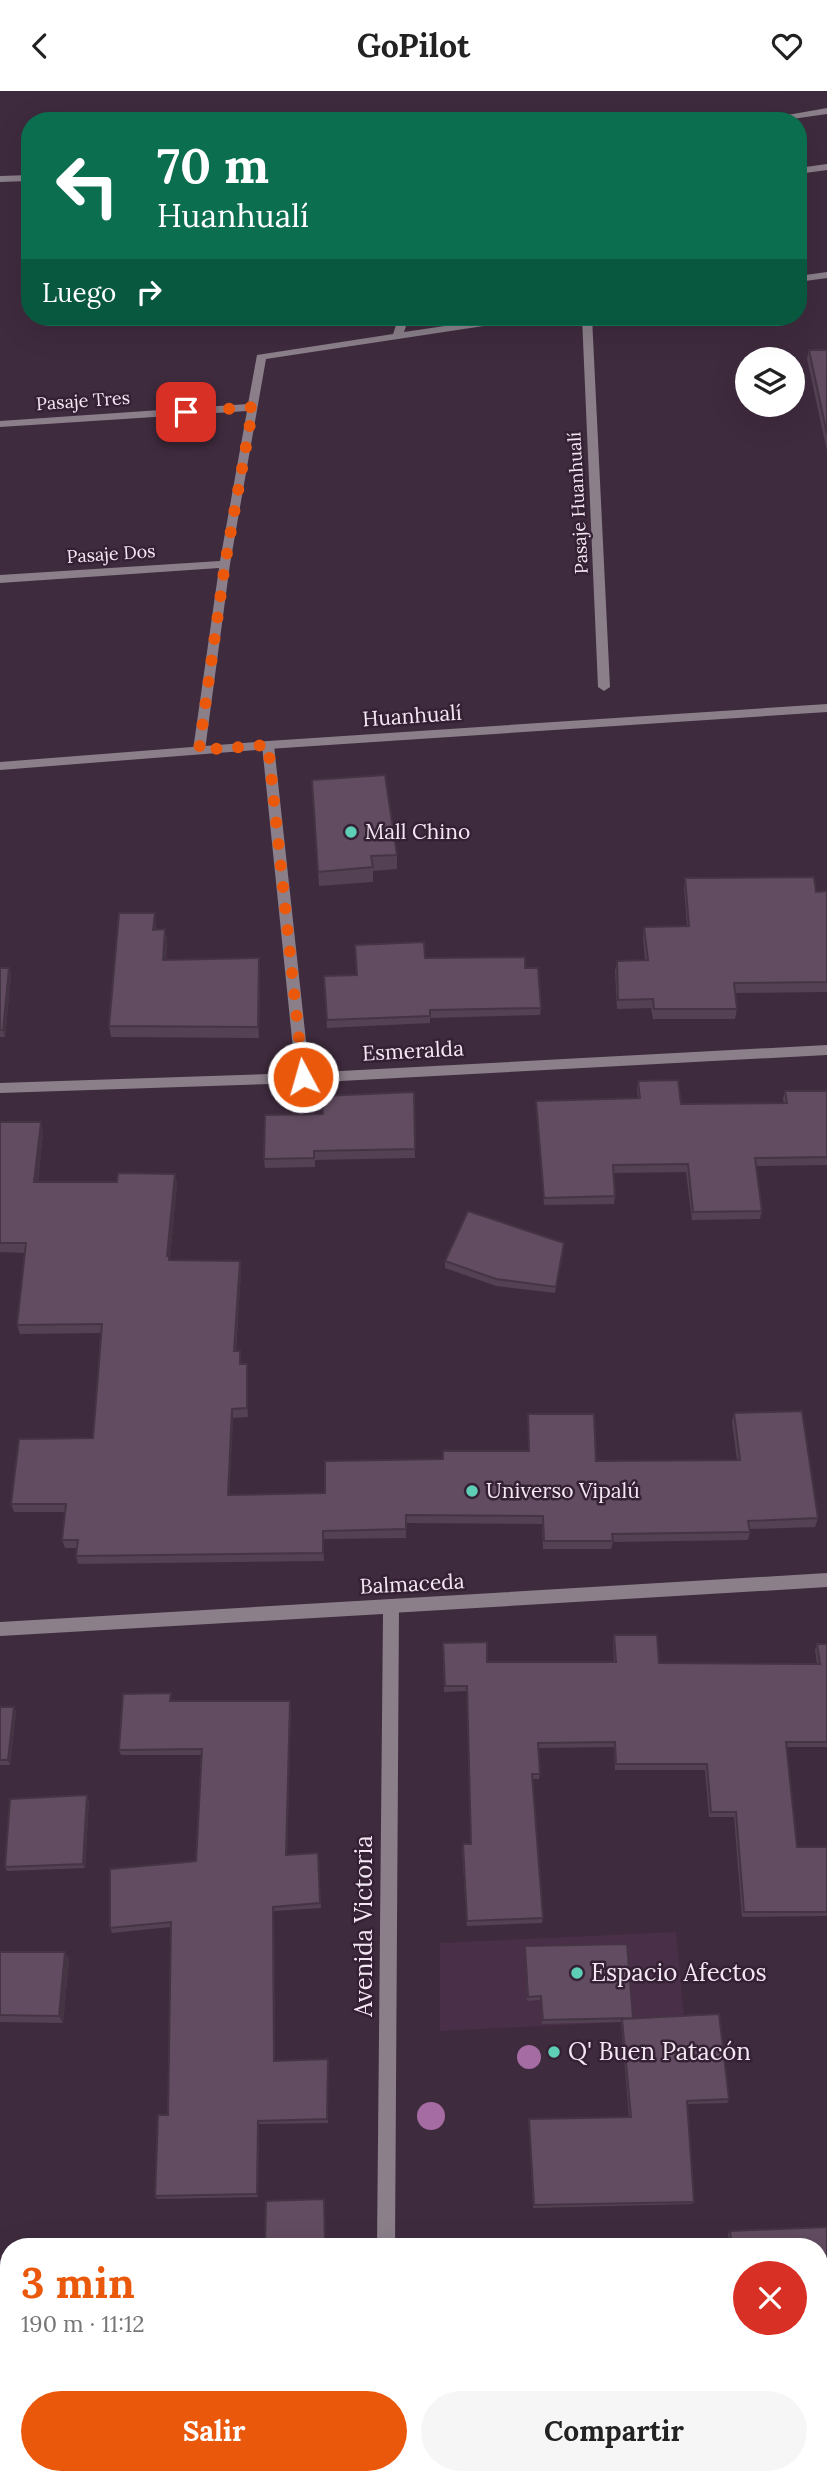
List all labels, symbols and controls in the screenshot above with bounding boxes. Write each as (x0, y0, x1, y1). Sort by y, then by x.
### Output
text: GoPilot (357, 25, 470, 66)
icon: back (21, 27, 59, 65)
icon: heart (768, 27, 806, 65)
text: 70 m (157, 134, 269, 196)
icon: left (42, 140, 133, 231)
text: Huanhualí (157, 195, 309, 236)
icon: right (130, 273, 168, 311)
text: Luego (42, 276, 116, 309)
map controls (735, 347, 805, 417)
button: layers (735, 347, 805, 417)
pin (156, 382, 216, 442)
street label: Pasaje Tres (35, 386, 131, 415)
icon: arrive (167, 393, 205, 431)
street label: Pasaje Huanhualí (562, 431, 593, 575)
street label: Pasaje Dos (66, 539, 156, 568)
street label: Huanhualí (361, 699, 463, 732)
place label: Mall Chino (365, 818, 470, 845)
marker: Mall Chino (343, 824, 359, 840)
street label: Esmeralda (361, 1034, 465, 1067)
position arrow (266, 1040, 340, 1114)
place label: Universo Vipalú (486, 1477, 640, 1504)
marker: Universo Vipalú (464, 1483, 480, 1499)
street label: Balmaceda (359, 1567, 465, 1600)
street label: Avenida Victoria (348, 1835, 379, 2018)
place label: Espacio Afectos (591, 1957, 767, 1988)
marker: Espacio Afectos (569, 1965, 585, 1981)
place label: Q' Buen Patacón (568, 2036, 751, 2067)
marker: Q' Buen Patacón (546, 2044, 562, 2060)
text: 3 min (21, 2256, 135, 2310)
button: close (733, 2261, 807, 2335)
text: 190 m · 11:12 (21, 2309, 145, 2338)
button: Salir (21, 2391, 407, 2471)
button: Compartir (421, 2391, 807, 2471)

